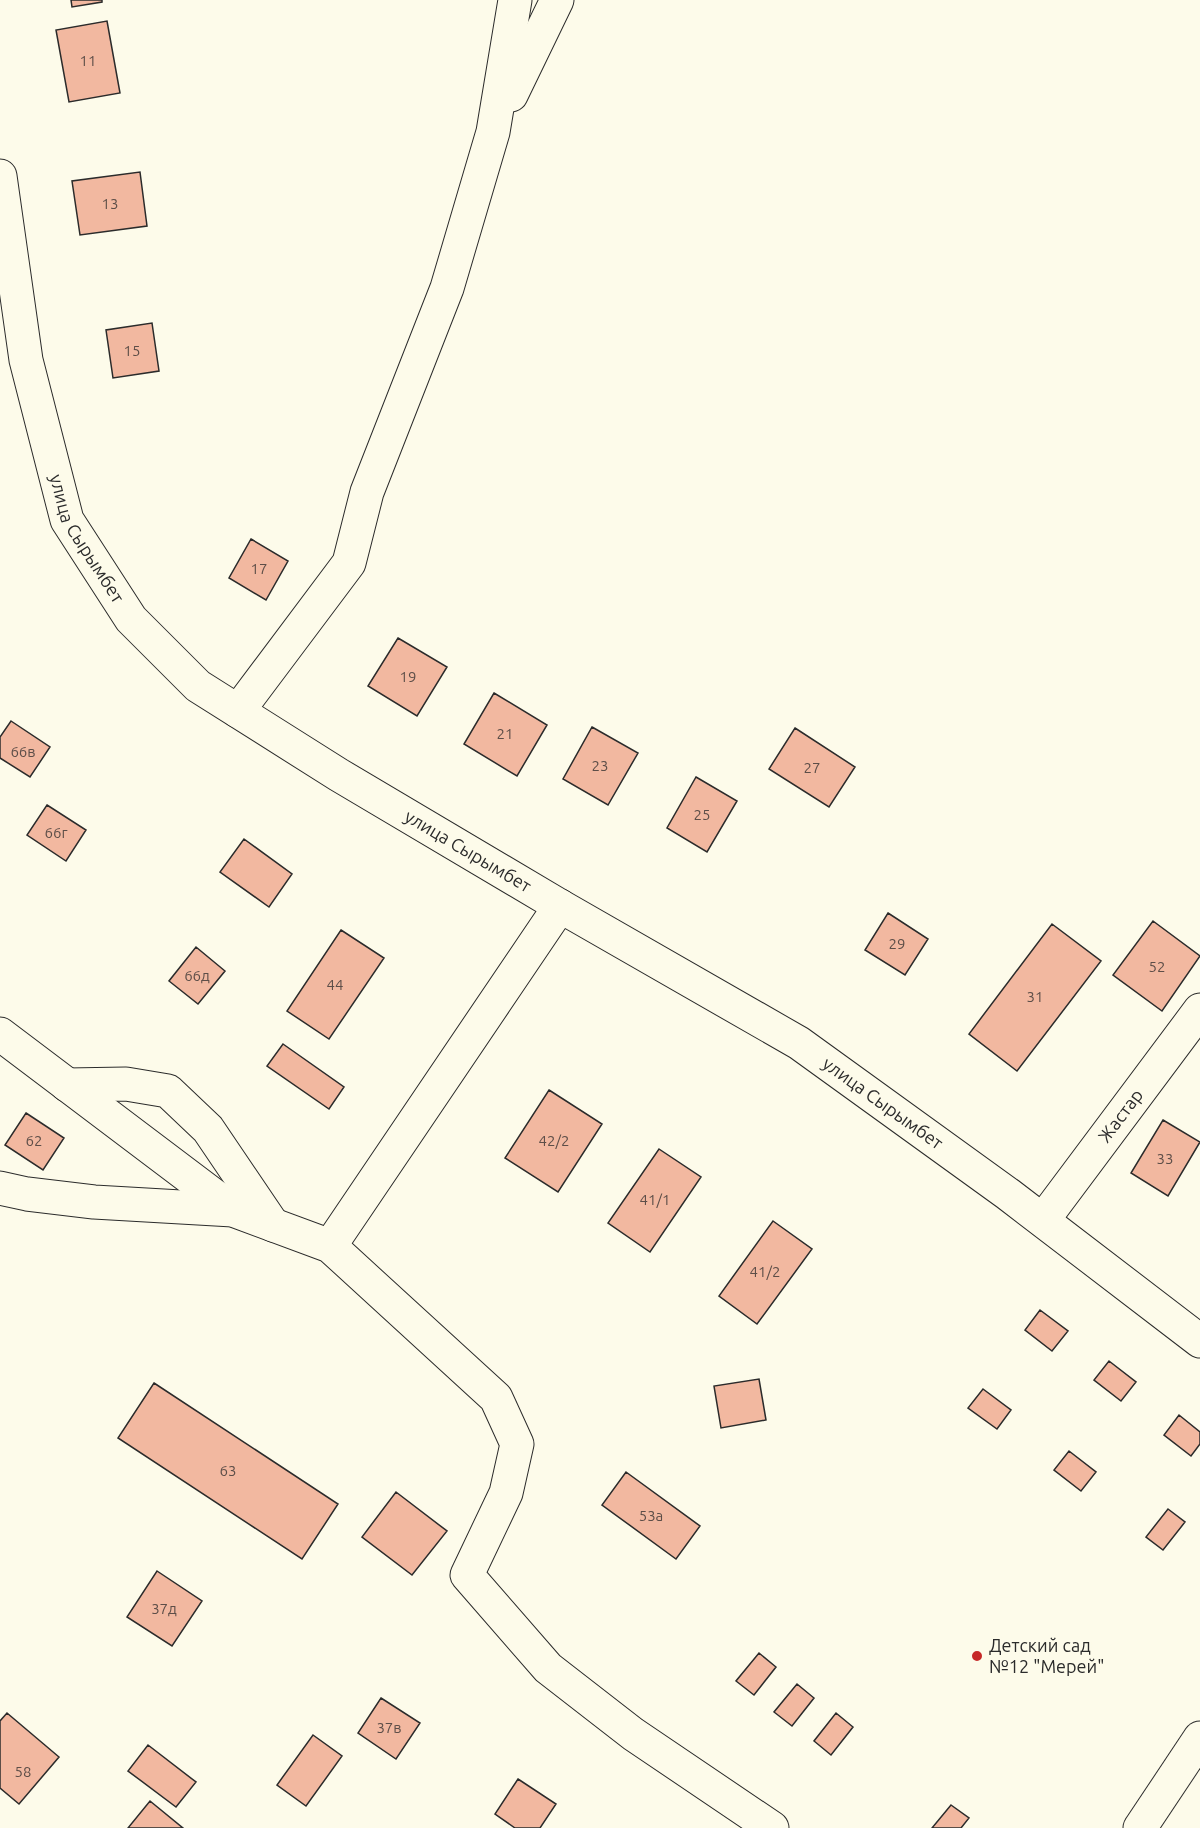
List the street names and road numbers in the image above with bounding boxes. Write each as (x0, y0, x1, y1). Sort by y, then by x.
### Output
street label: улица Сырымбет (47, 472, 129, 606)
street label: улица Сырымбет (401, 805, 535, 896)
street label: улица Сырымбет (819, 1053, 947, 1153)
street label: Жастар (1094, 1085, 1146, 1146)

